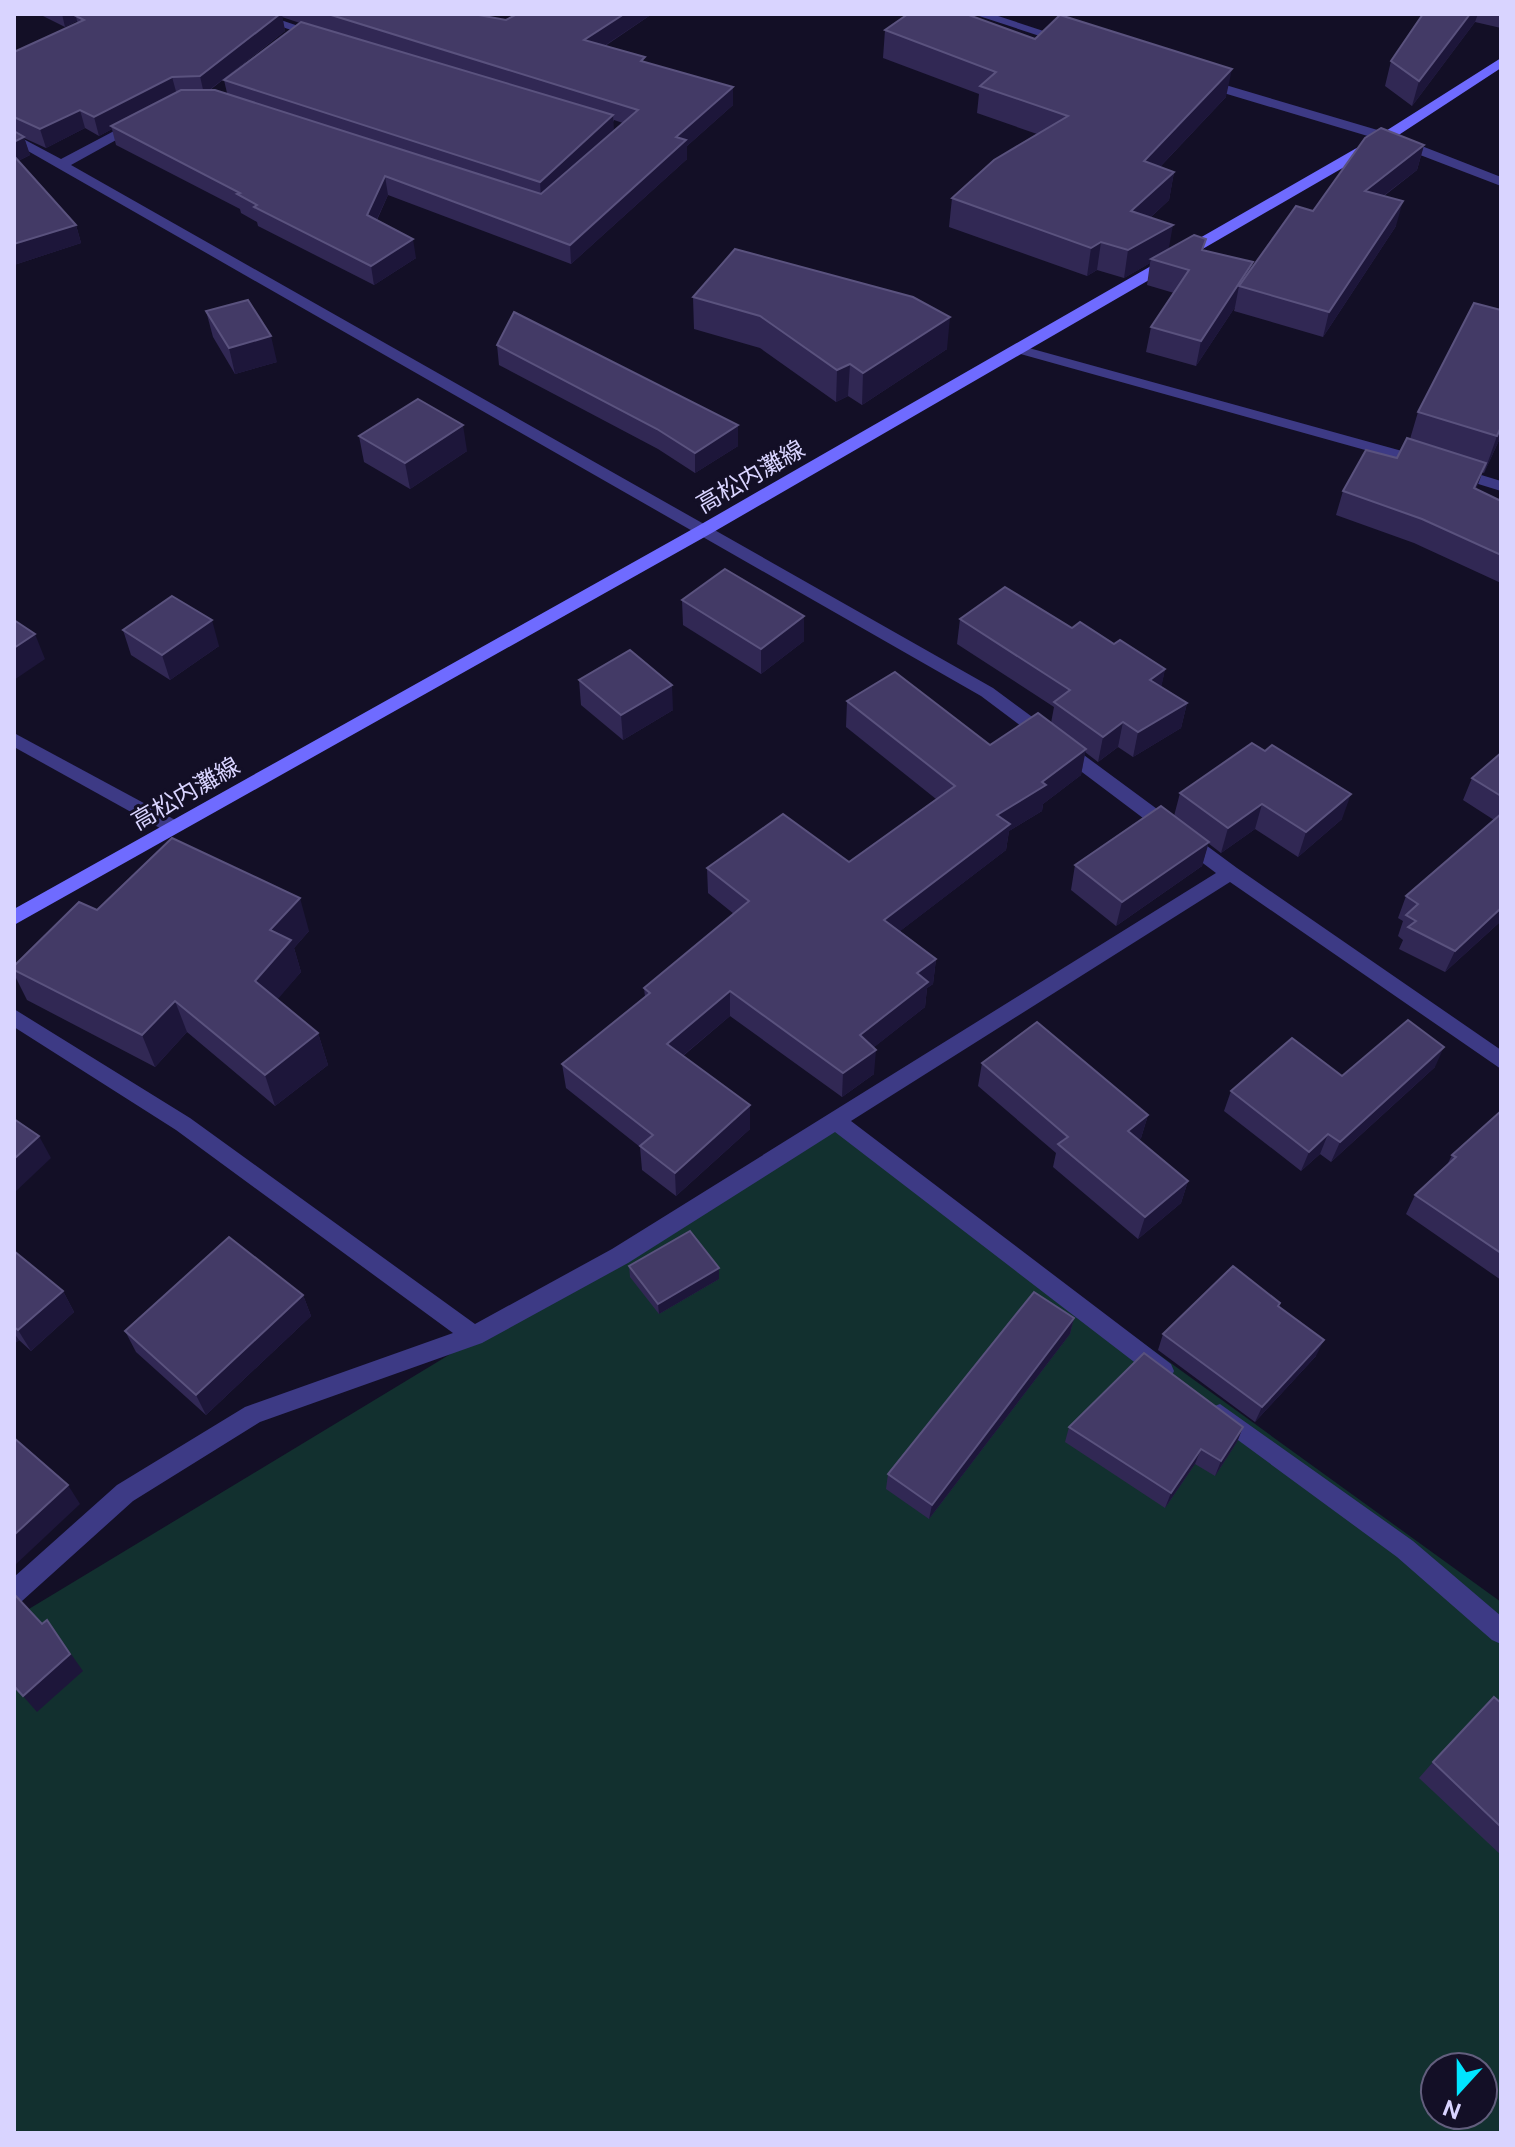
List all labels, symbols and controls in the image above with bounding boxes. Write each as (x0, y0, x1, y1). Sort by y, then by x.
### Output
street label: 高松内灘線 (691, 434, 809, 518)
street label: 高松内灘線 (126, 751, 244, 835)
north arrow (1419, 2051, 1499, 2131)
text: N (1439, 2094, 1465, 2125)

